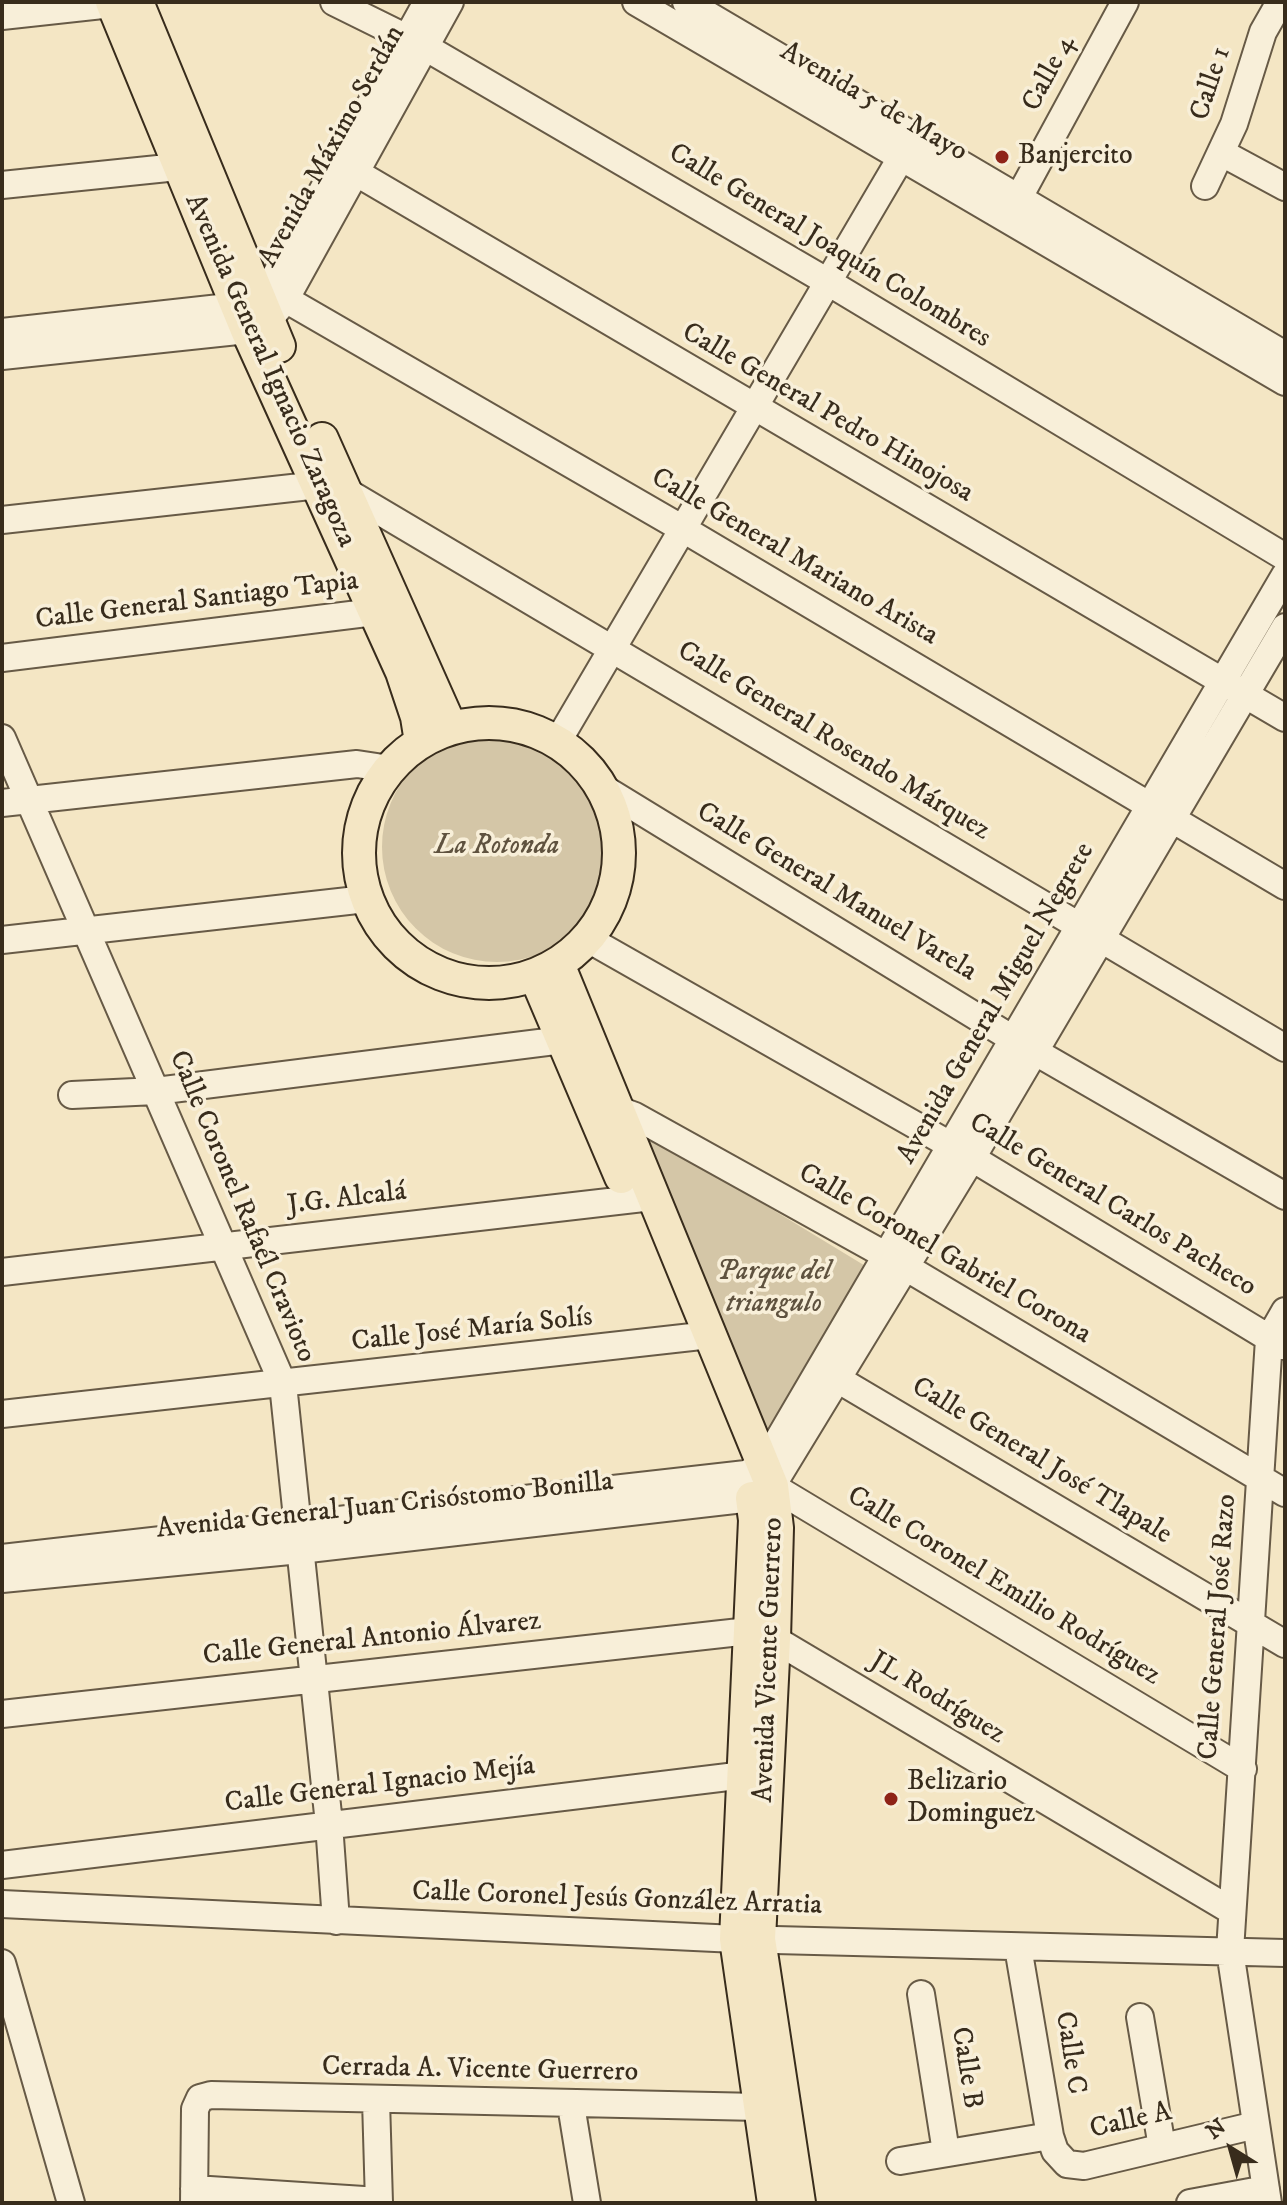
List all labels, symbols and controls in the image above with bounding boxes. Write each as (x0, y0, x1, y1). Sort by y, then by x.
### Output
street label: Avenida Máximo Serdán (253, 20, 413, 274)
street label: Calle 4 (1016, 30, 1084, 118)
street label: Avenida 5 de Mayo (773, 36, 973, 170)
street label: Calle 1 (1184, 43, 1240, 125)
street label: Calle General Joaquín Colombres (662, 137, 996, 357)
place label: Banjercito (1018, 140, 1133, 174)
marker: Banjercito (993, 148, 1011, 166)
street label: Avenida General Ignacio Zaragoza (176, 189, 362, 553)
street label: Calle General Pedro Hinojosa (675, 317, 979, 511)
street label: Calle General Mariano Arista (645, 462, 943, 654)
street label: Calle General Santiago Tapia (34, 566, 360, 638)
street label: Calle General Rosendo Márquez (670, 635, 996, 849)
street label: Calle General Manuel Varela (690, 796, 982, 990)
park label: La Rotonda (435, 830, 559, 864)
street label: Avenida General Miguel Negrete (891, 838, 1103, 1170)
street label: Calle Coronel Rafaél Cravioto (160, 1046, 322, 1368)
street label: Calle General Carlos Pacheco (962, 1107, 1262, 1305)
street label: Calle Coronel Gabriel Corona (792, 1157, 1096, 1353)
street label: J.G. Alcalá (286, 1176, 408, 1224)
park label: Parque del triangulo (717, 1256, 831, 1322)
street label: Calle José María Solís (350, 1302, 594, 1360)
street label: Calle General José Tlapale (905, 1371, 1177, 1553)
street label: Avenida General Juan Crisóstomo Bonilla (155, 1466, 615, 1548)
street label: Calle Coronel Emilio Rodríguez (840, 1480, 1166, 1694)
street label: Calle General José Razo (1193, 1493, 1245, 1761)
street label: Avenida Vicente Guerrero (748, 1517, 792, 1803)
street label: Calle General Antonio Álvarez (201, 1606, 543, 1674)
street label: JL Rodríguez (863, 1645, 1011, 1753)
street label: Calle General Ignacio Mejía (223, 1750, 537, 1822)
place label: Belizario Dominguez (907, 1766, 1035, 1832)
marker: Belizario Dominguez (882, 1790, 900, 1808)
street label: Calle Coronel Jesús González Arratia (411, 1876, 823, 1924)
street label: Calle C (1046, 2009, 1092, 2097)
street label: Calle B (942, 2025, 988, 2111)
street label: Cerrada A. Vicente Guerrero (322, 2051, 638, 2091)
street label: Calle A (1087, 2096, 1175, 2148)
north arrow (1191, 2109, 1271, 2189)
text: N (1201, 2113, 1232, 2146)

